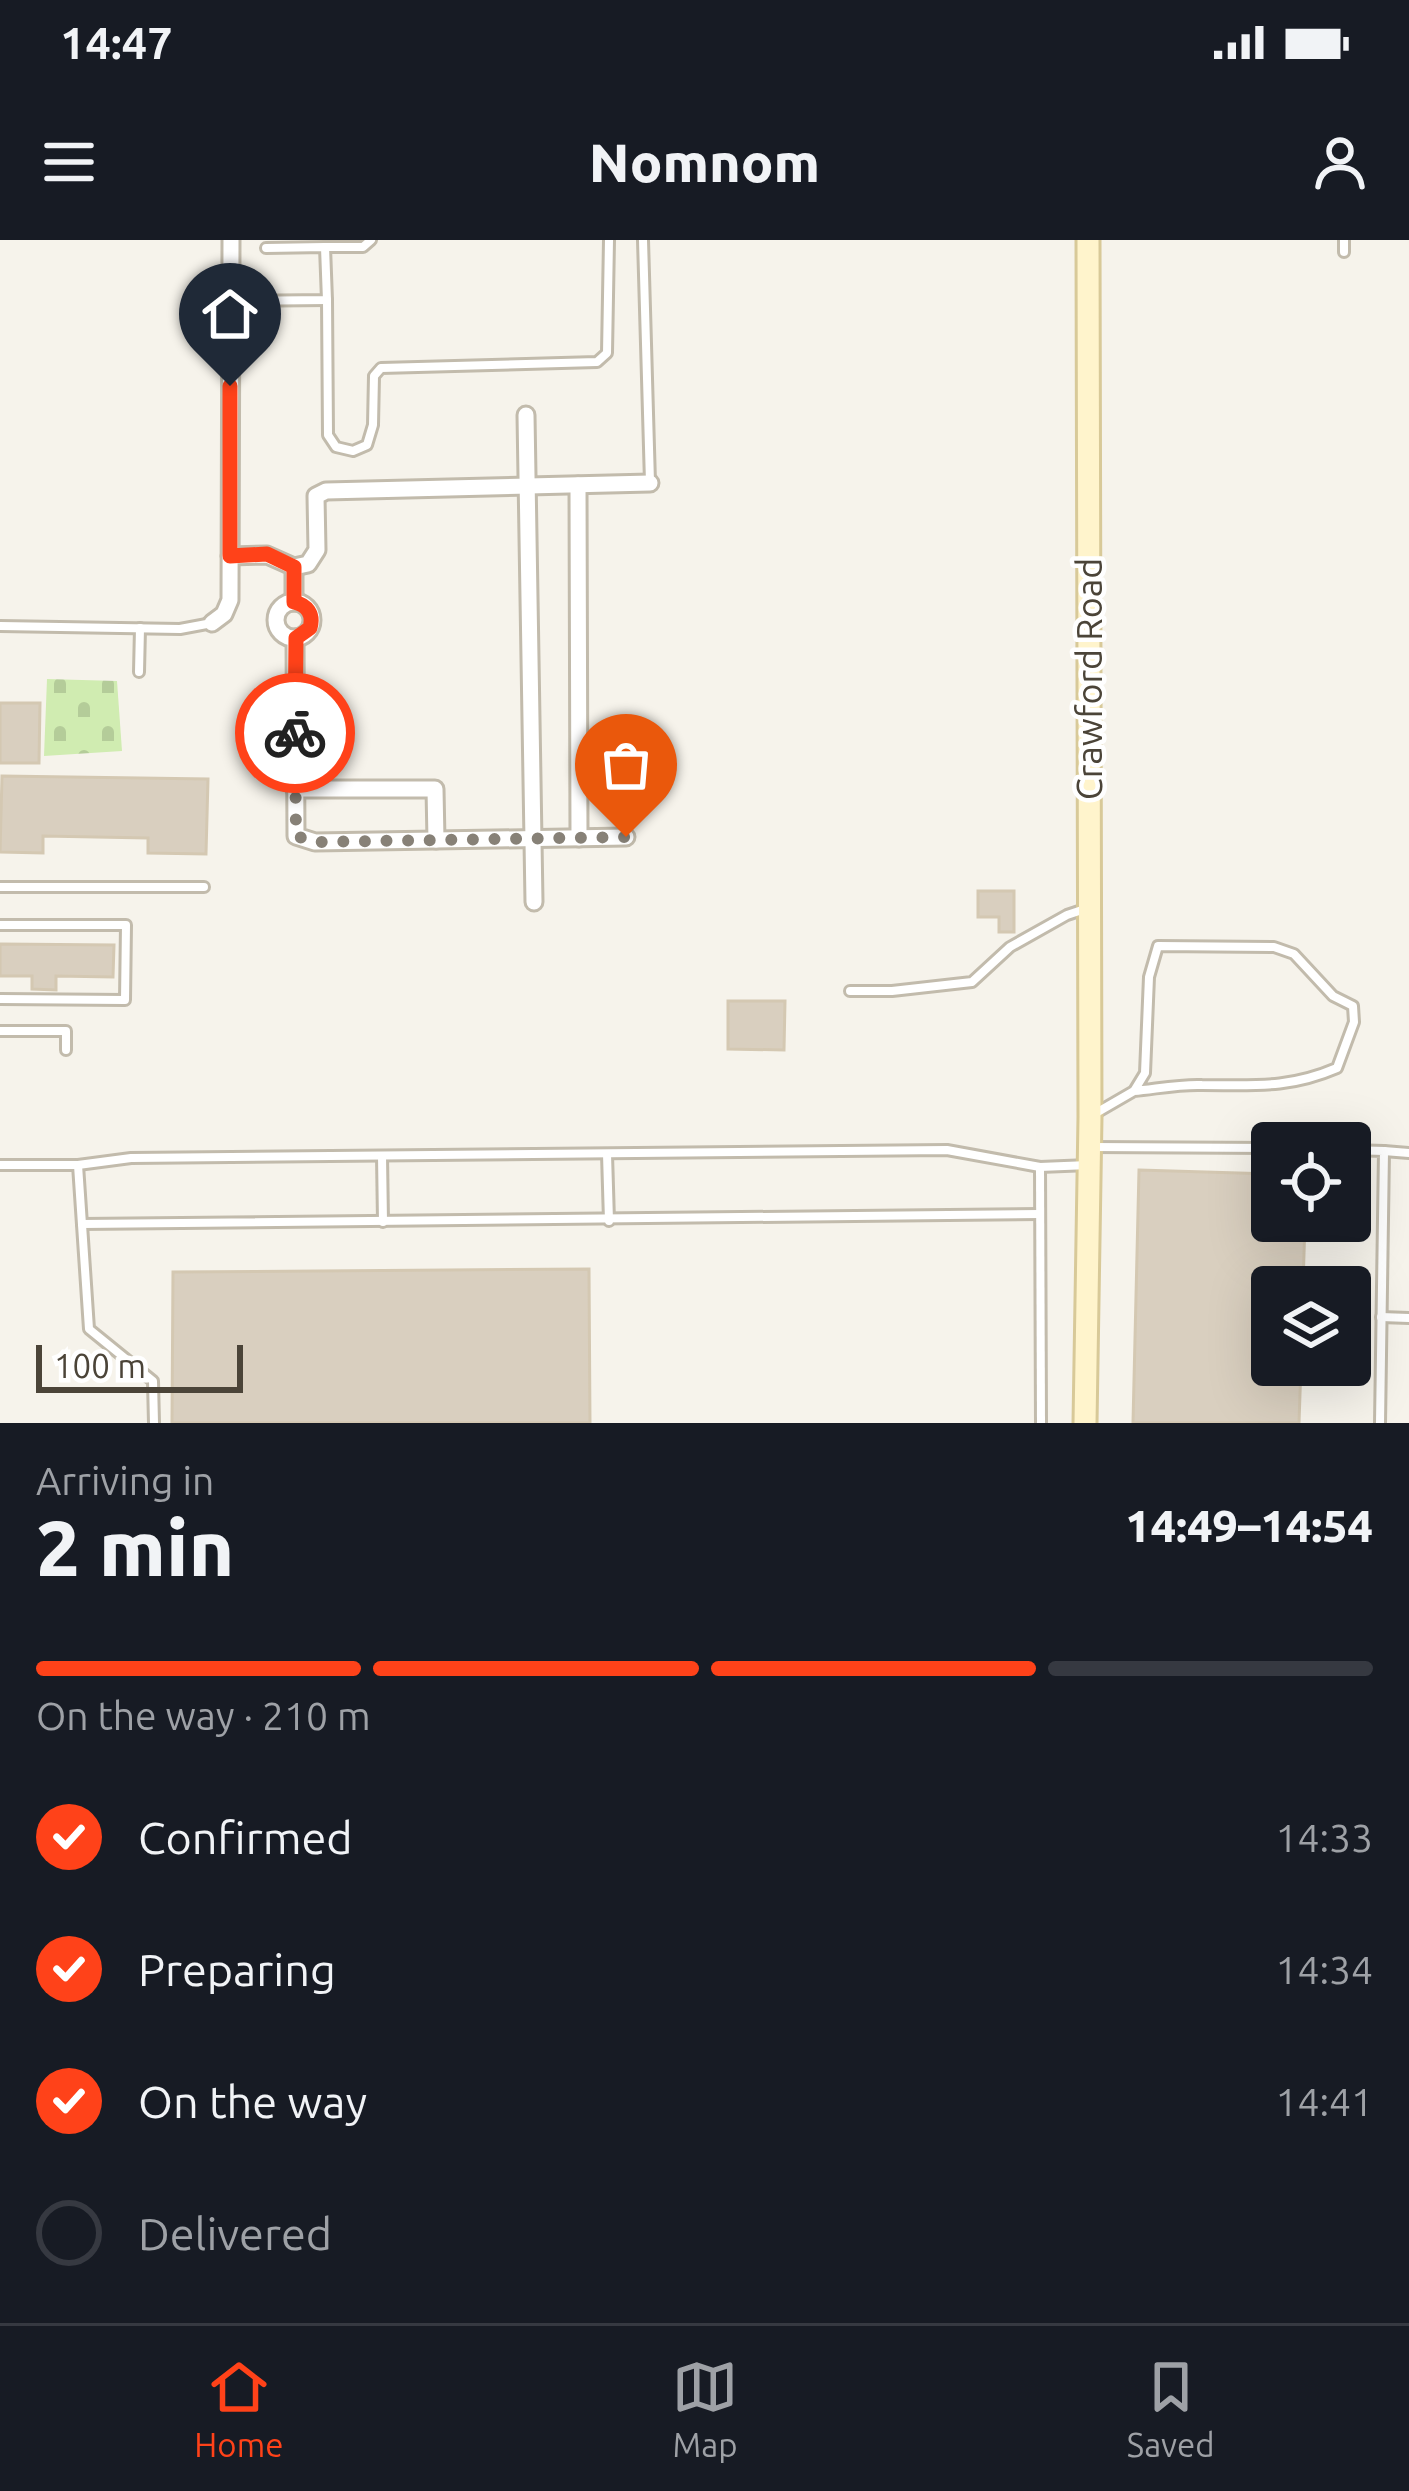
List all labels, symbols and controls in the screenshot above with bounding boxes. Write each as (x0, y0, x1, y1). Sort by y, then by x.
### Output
text: 14:47 (60, 17, 173, 68)
icon: menu (36, 129, 102, 195)
icon: person (1307, 129, 1373, 195)
text: Nomnom (589, 132, 820, 192)
pin (179, 263, 281, 386)
icon: home (197, 281, 263, 347)
street label: Crawford Road (1068, 558, 1109, 800)
courier (235, 673, 355, 793)
icon: bike (262, 700, 328, 766)
pin (575, 714, 677, 837)
icon: bag (593, 732, 659, 798)
map controls (1251, 1122, 1371, 1386)
button: locate (1251, 1122, 1371, 1242)
button: layers (1251, 1266, 1371, 1386)
scale bar (36, 1339, 243, 1392)
text: 100 m (54, 1347, 146, 1384)
text: Arriving in (36, 1459, 214, 1502)
text: 14:49–14:54 (1125, 1500, 1373, 1551)
text: 2 min (36, 1503, 234, 1591)
text: On the way · 210 m (36, 1694, 371, 1737)
icon: check (36, 1804, 102, 1870)
text: Confirmed (138, 1812, 353, 1863)
text: 14:33 (1275, 1816, 1373, 1859)
icon: check (36, 1936, 102, 2002)
text: Preparing (138, 1944, 336, 1995)
text: 14:34 (1275, 1948, 1373, 1991)
icon: check (36, 2068, 102, 2134)
text: On the way (138, 2076, 367, 2127)
text: 14:41 (1275, 2080, 1373, 2123)
text: Delivered (138, 2208, 332, 2259)
tab: Home (194, 2354, 283, 2463)
tab: Map (672, 2354, 738, 2463)
tab: Saved (1127, 2354, 1215, 2463)

